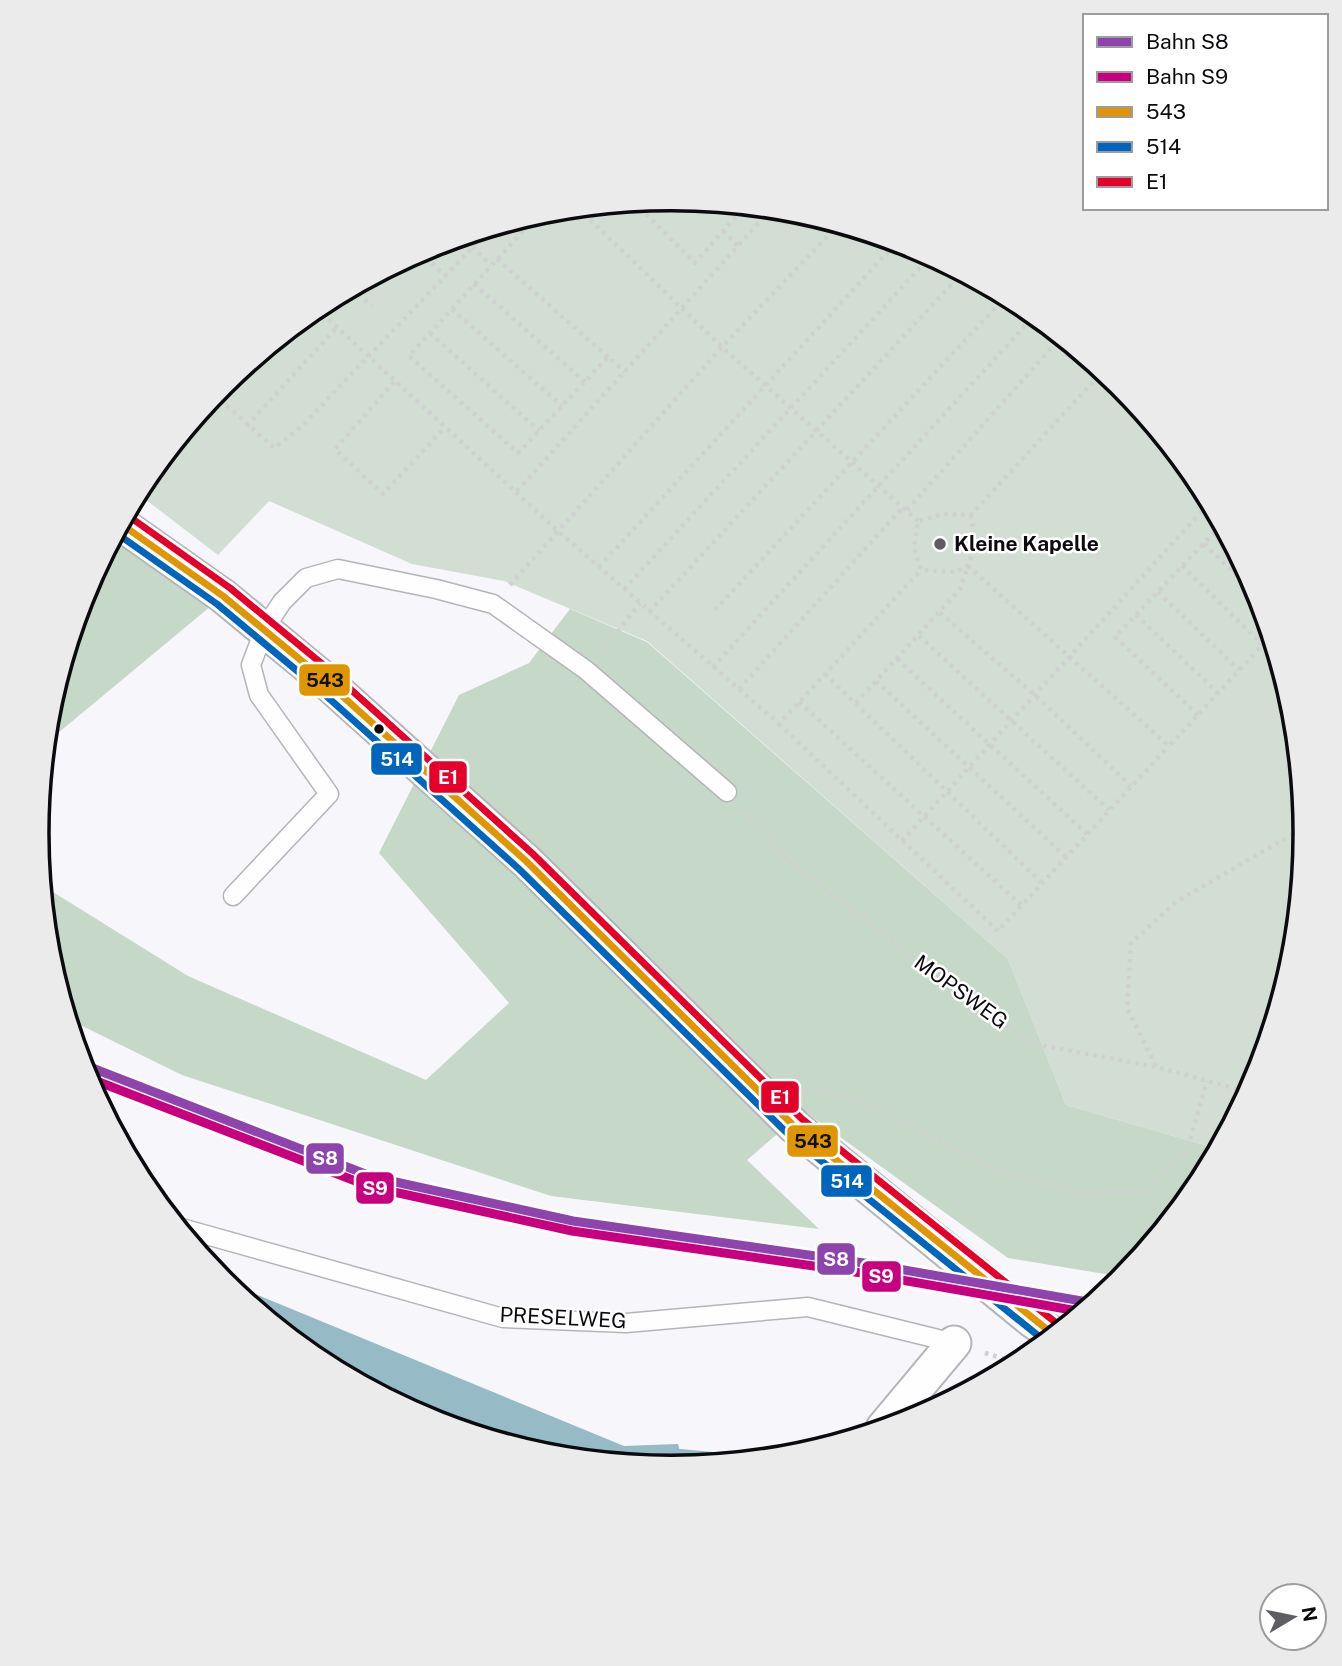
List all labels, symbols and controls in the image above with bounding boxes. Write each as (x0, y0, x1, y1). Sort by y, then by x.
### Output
legend (1083, 14, 1328, 210)
text: Bahn S8 (1146, 29, 1229, 54)
text: Bahn S9 (1146, 64, 1228, 89)
text: 543 (1146, 99, 1186, 124)
text: 514 (1146, 134, 1181, 159)
text: E1 (1146, 169, 1168, 194)
place label: Kleine Kapelle (954, 531, 1099, 556)
marker: Kleine Kapelle (932, 536, 948, 552)
line badge: 543 (298, 663, 351, 697)
text: 543 (306, 669, 344, 691)
unlabelled marker (372, 722, 386, 736)
line badge: 514 (370, 742, 423, 776)
text: 514 (380, 748, 414, 770)
line badge: E1 (428, 760, 468, 794)
text: E1 (438, 766, 458, 788)
street label: MOPSWEG (910, 949, 1013, 1034)
line badge: E1 (760, 1080, 800, 1114)
text: E1 (770, 1086, 790, 1108)
line badge: 543 (786, 1124, 839, 1158)
text: 543 (794, 1130, 832, 1152)
line badge: S8 (305, 1142, 345, 1175)
text: S8 (312, 1147, 338, 1169)
line badge: 514 (820, 1164, 873, 1198)
text: 514 (830, 1170, 864, 1192)
line badge: S9 (355, 1171, 395, 1205)
text: S9 (362, 1177, 388, 1199)
line badge: S8 (816, 1242, 856, 1276)
text: S8 (823, 1248, 849, 1270)
line badge: S9 (861, 1260, 902, 1293)
text: S9 (868, 1265, 894, 1287)
street label: PRESELWEG (499, 1302, 627, 1333)
north arrow (1258, 1582, 1328, 1652)
text: N (1298, 1605, 1322, 1623)

